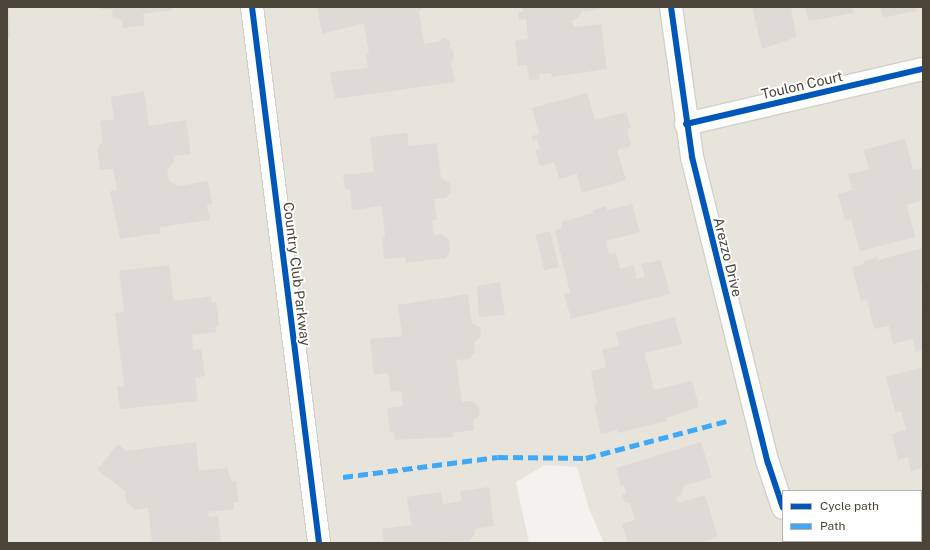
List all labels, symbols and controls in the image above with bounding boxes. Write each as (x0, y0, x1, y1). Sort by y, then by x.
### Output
street label: Toulon Court (760, 67, 844, 103)
street label: Country Club Parkway (280, 201, 314, 347)
street label: Arezzo Drive (710, 215, 746, 299)
legend (782, 490, 922, 542)
text: Cycle path (820, 499, 879, 513)
text: Path (820, 519, 846, 533)

